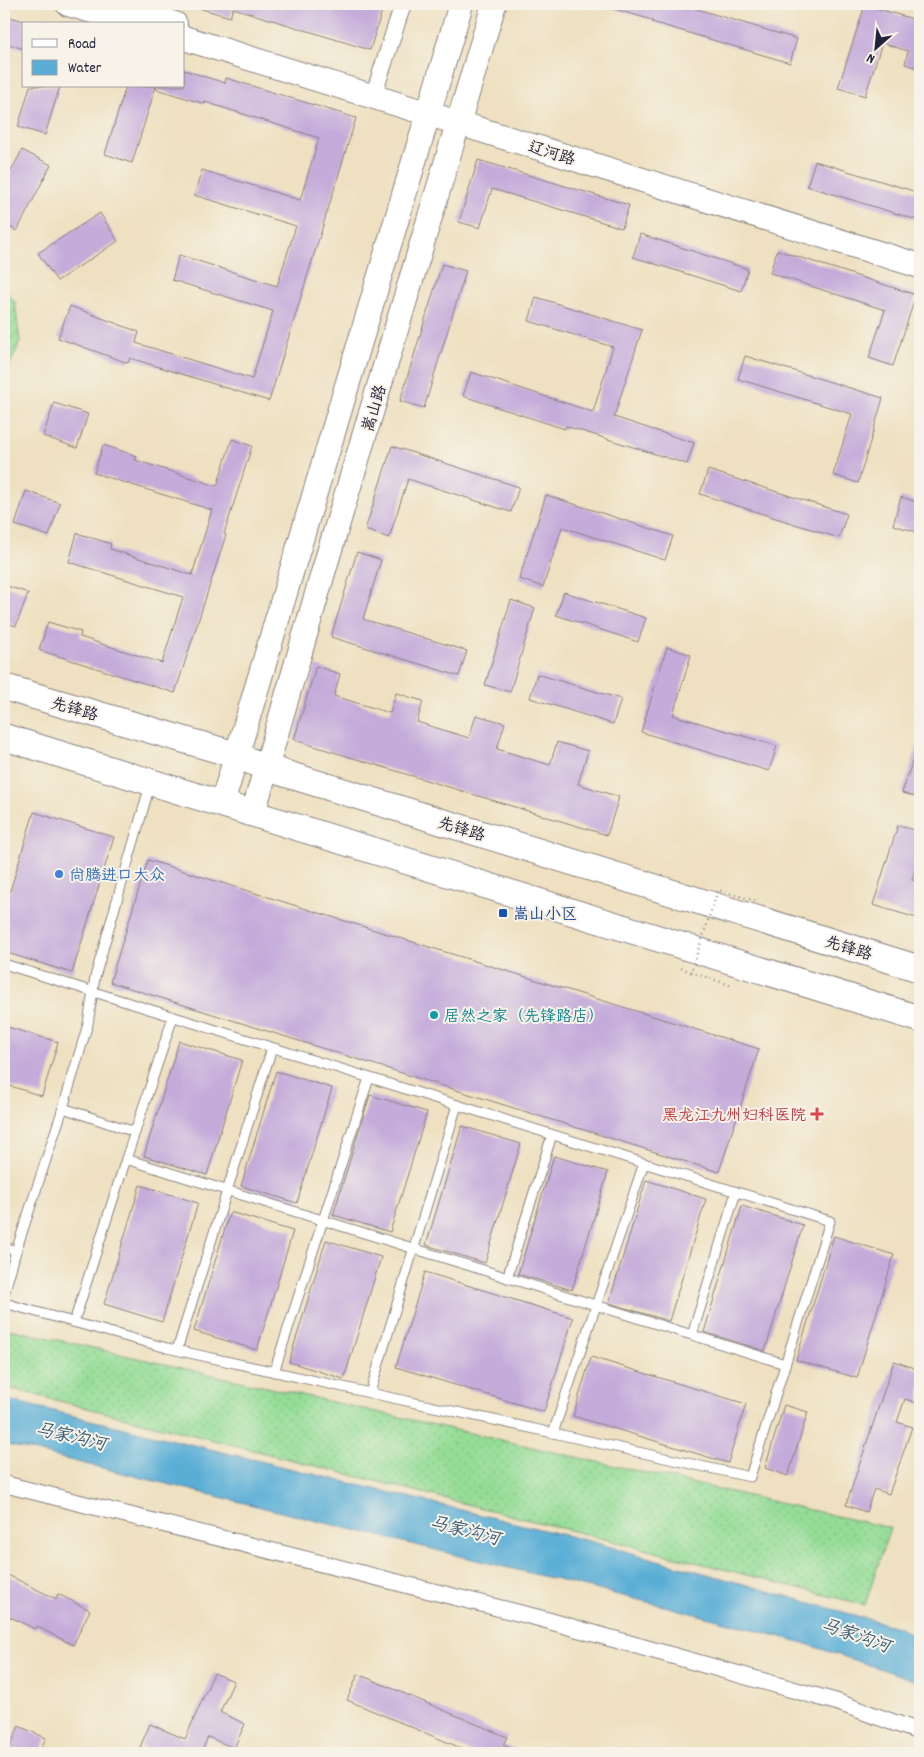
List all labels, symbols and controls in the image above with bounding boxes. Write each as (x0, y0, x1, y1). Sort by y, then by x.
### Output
legend (22, 22, 185, 88)
north arrow (852, 22, 902, 72)
text: Road (68, 34, 96, 56)
text: N (863, 47, 879, 68)
text: Water (68, 58, 102, 80)
street label: 辽河路 (525, 136, 578, 172)
street label: 嵩山路 (357, 382, 393, 435)
street label: 先锋路 (48, 693, 101, 728)
street label: 先锋路 (435, 812, 488, 848)
place label: 尚腾进口大众 (69, 865, 165, 888)
marker: 尚腾进口大众 (53, 868, 65, 880)
place label: 嵩山小区 (513, 904, 577, 927)
marker: 嵩山小区 (497, 907, 509, 919)
street label: 先锋路 (822, 931, 875, 967)
place label: 居然之家（先锋路店） (444, 1006, 604, 1029)
marker: 居然之家（先锋路店） (428, 1009, 440, 1021)
place label: 黑龙江九州妇科医院 (662, 1105, 806, 1128)
marker: 黑龙江九州妇科医院 (810, 1107, 824, 1121)
water label: 马家沟河 (33, 1418, 111, 1459)
water label: 马家沟河 (426, 1512, 505, 1554)
water label: 马家沟河 (817, 1614, 896, 1662)

